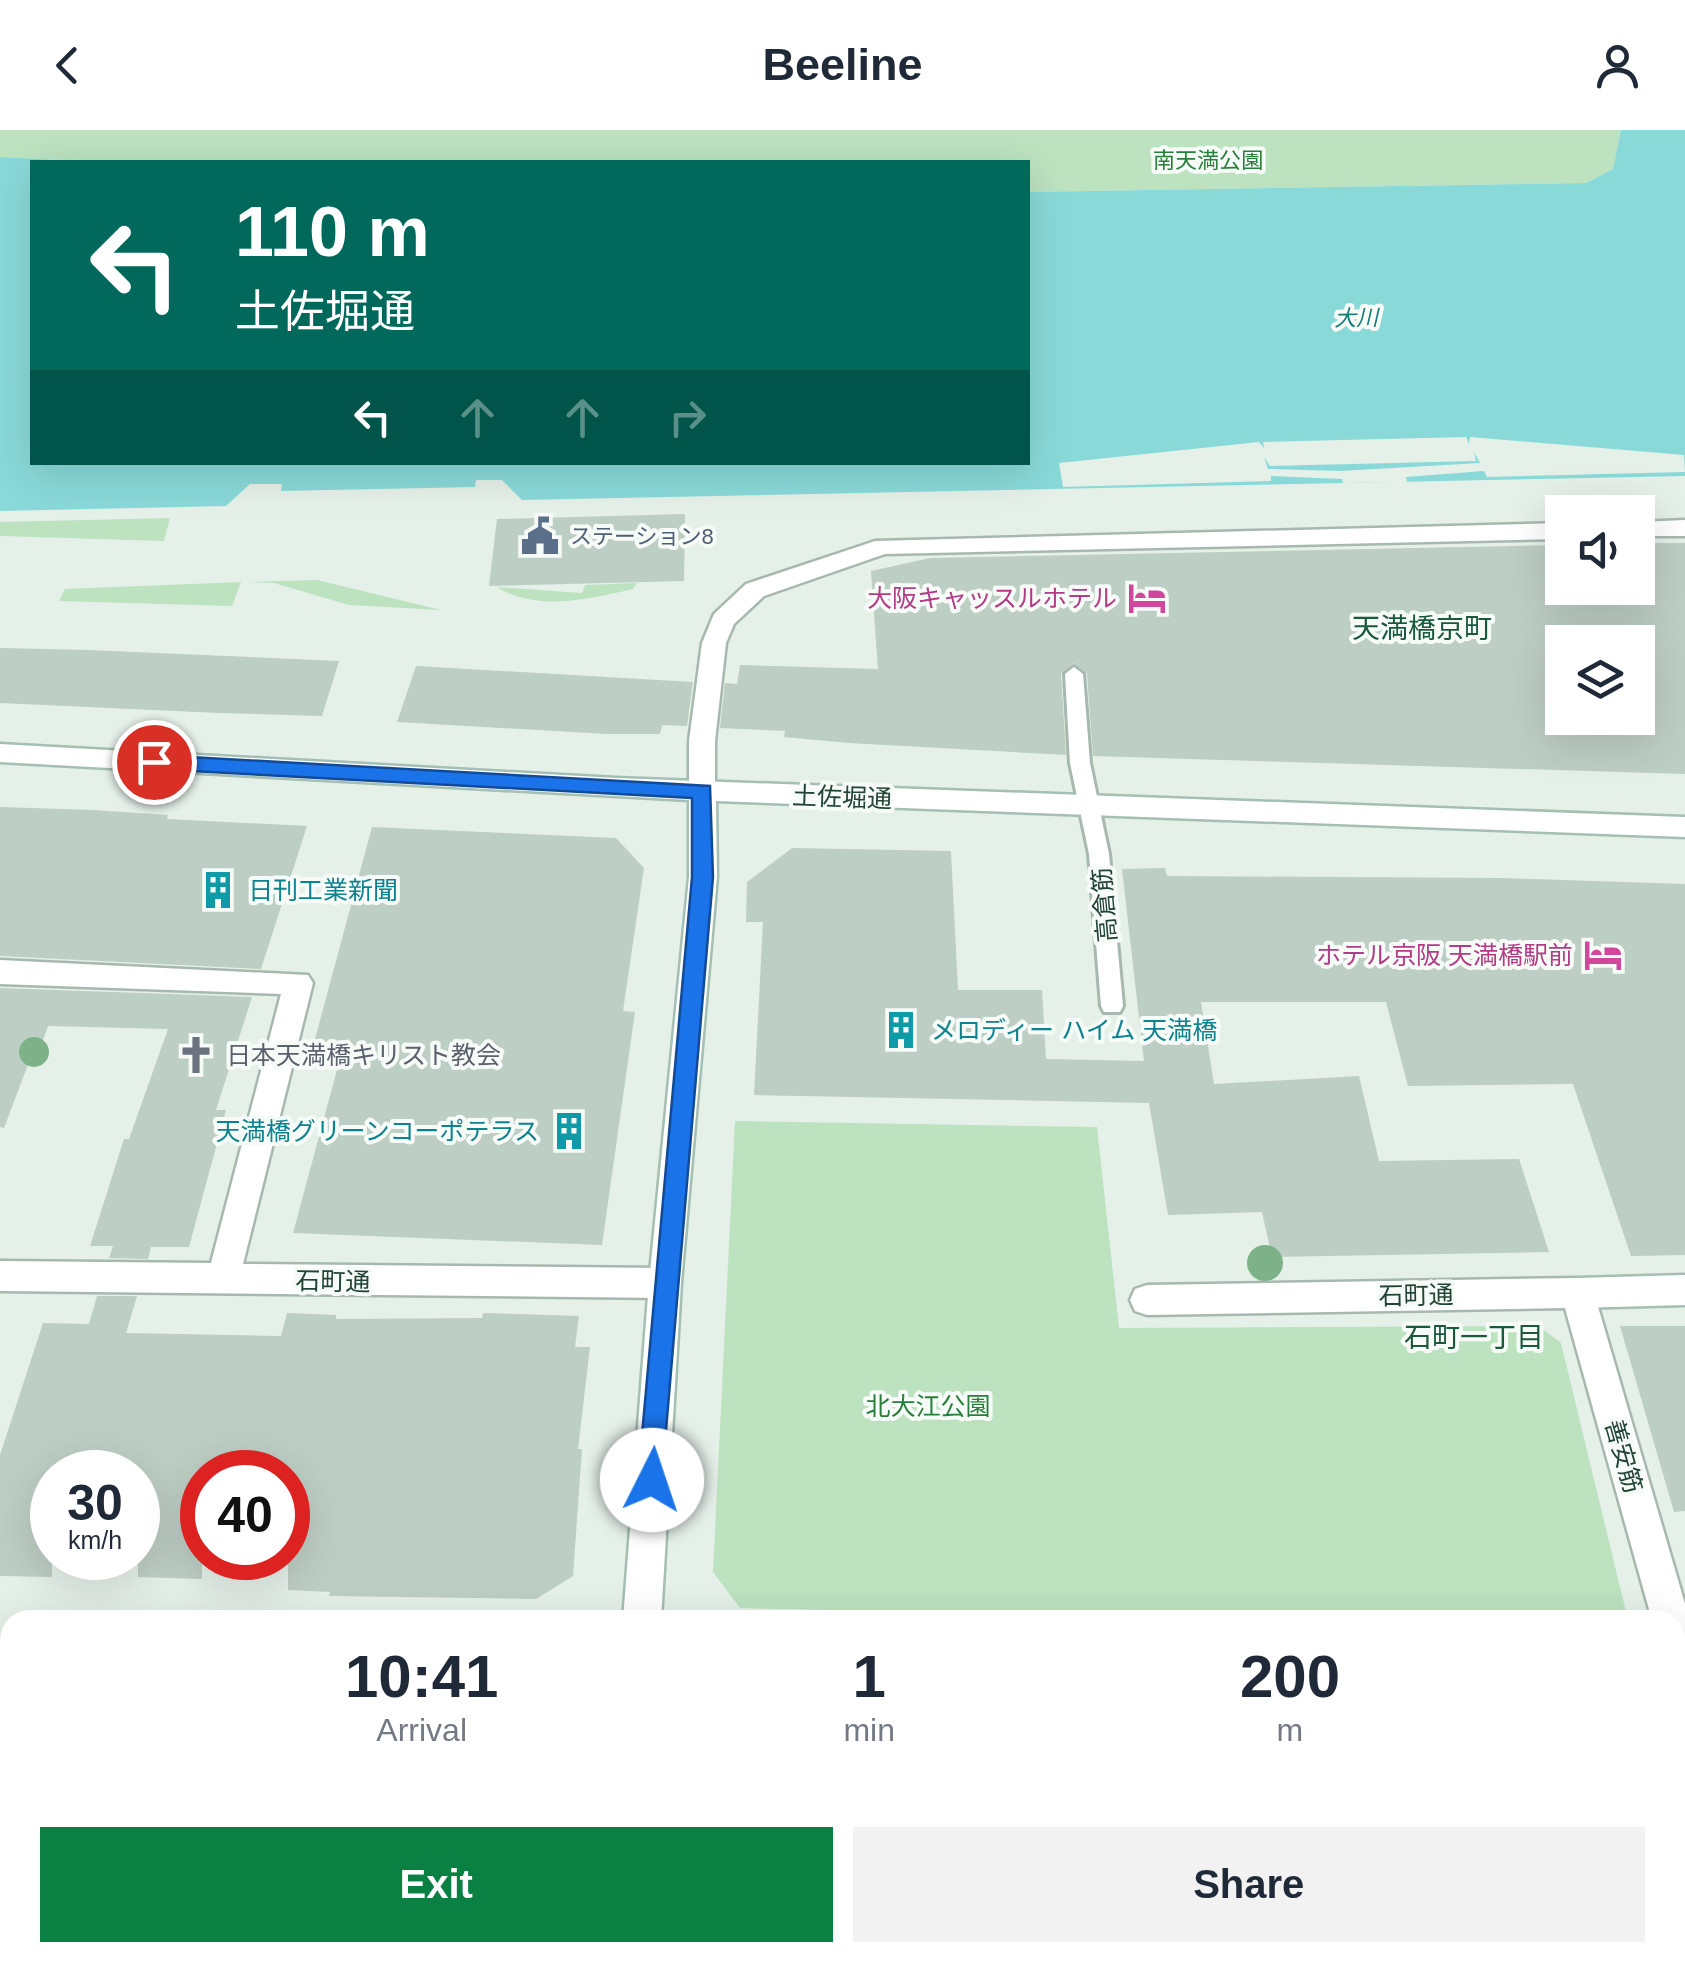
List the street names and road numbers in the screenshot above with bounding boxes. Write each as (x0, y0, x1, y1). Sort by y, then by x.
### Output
street label: 土佐堀通 (792, 781, 892, 813)
street label: 高倉筋 (1087, 866, 1121, 944)
street label: 石町通 (295, 1266, 371, 1296)
street label: 石町通 (1378, 1280, 1454, 1310)
street label: 善安筋 (1600, 1416, 1648, 1496)

